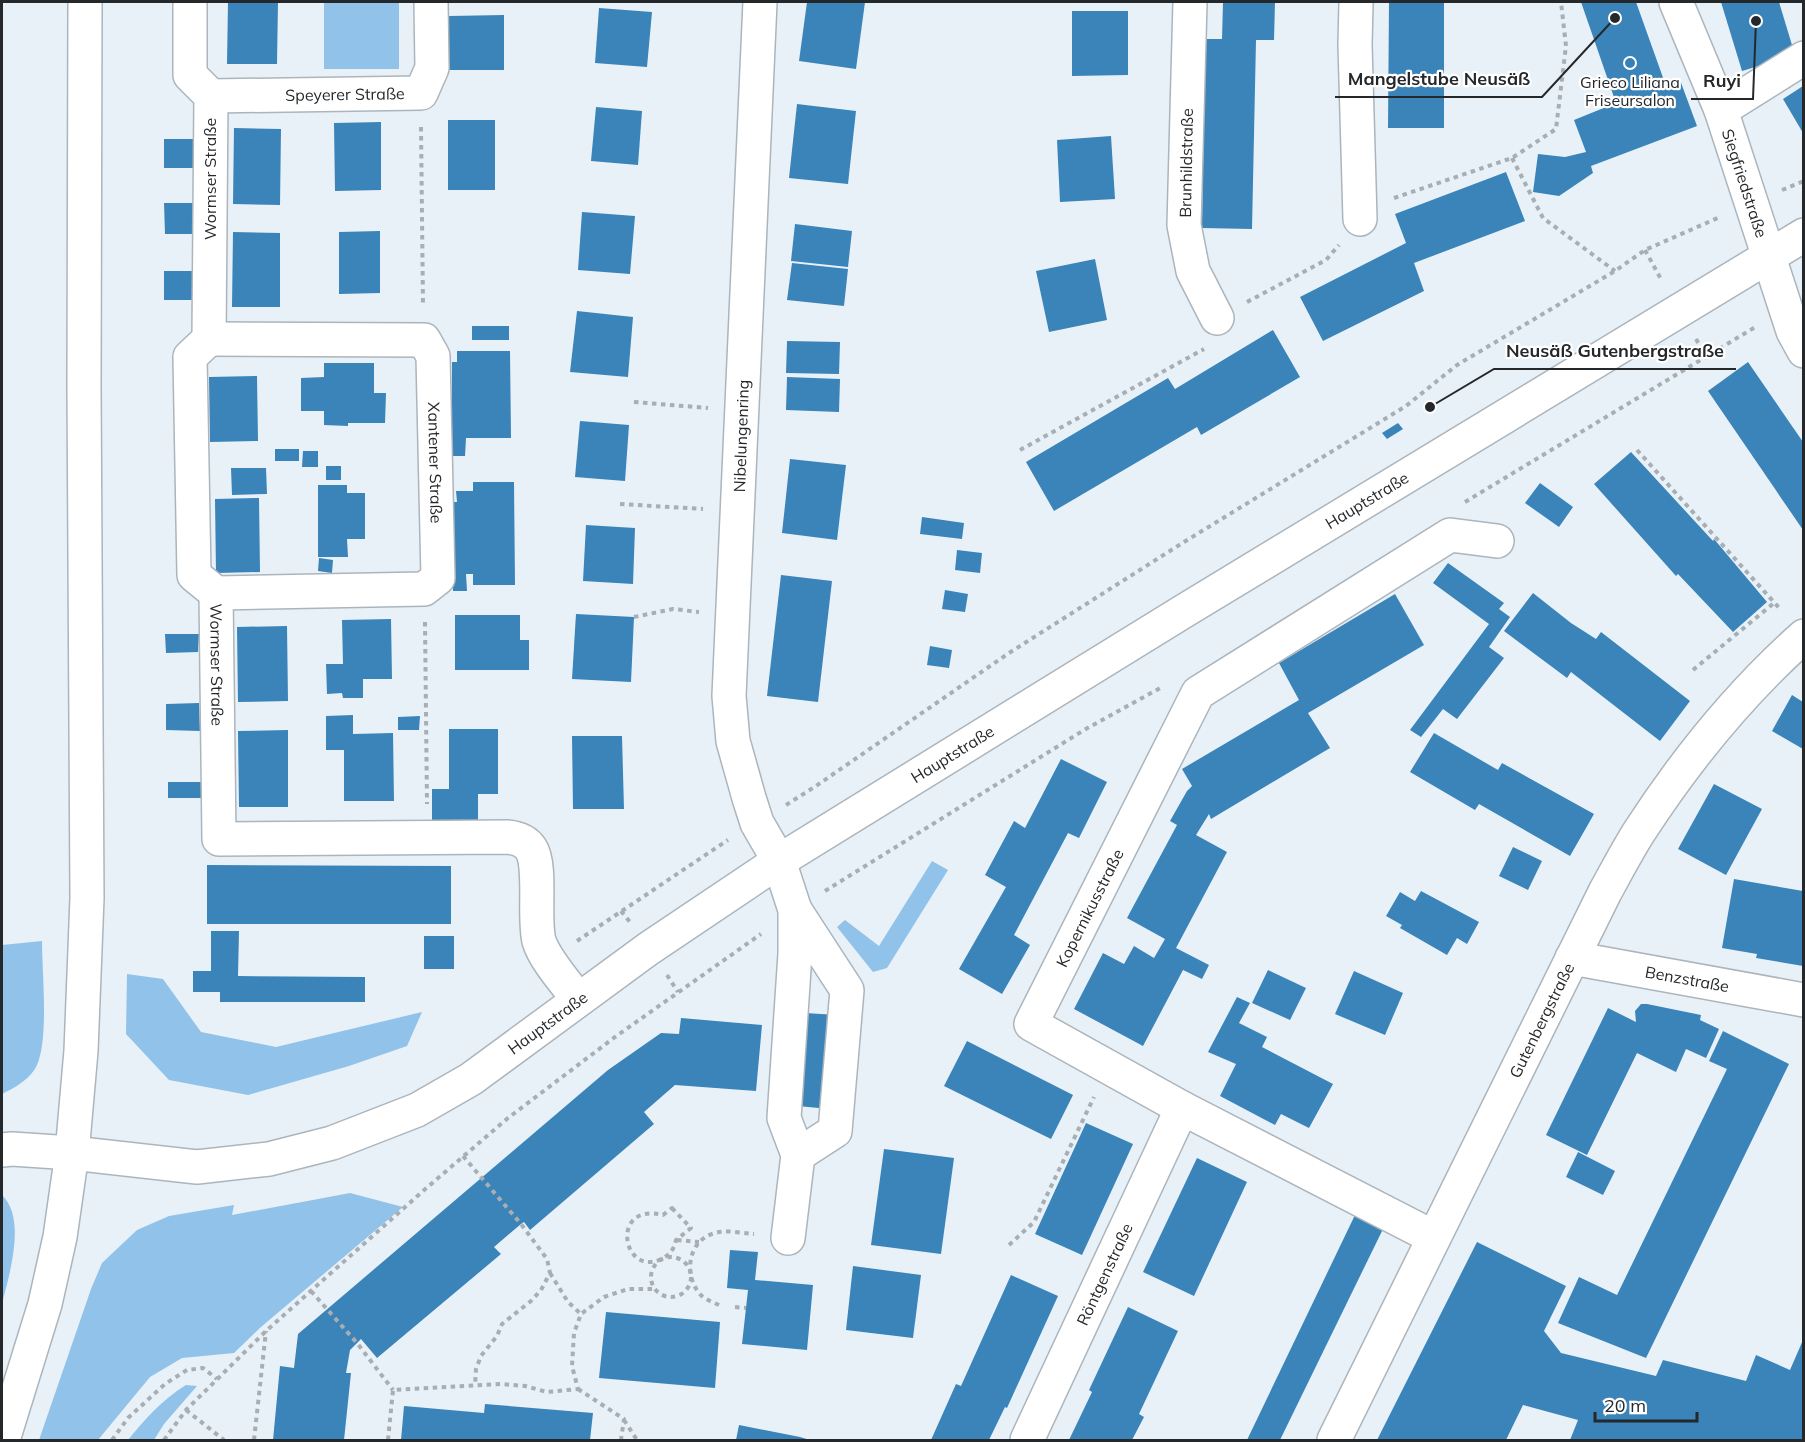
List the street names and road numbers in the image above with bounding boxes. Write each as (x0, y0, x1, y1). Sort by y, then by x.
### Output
street label: Speyerer Straße (285, 83, 405, 105)
street label: Brunhildstraße (1175, 108, 1197, 218)
street label: Wormser Straße (200, 118, 220, 240)
street label: Siegfriedstraße (1718, 126, 1772, 240)
street label: Nibelungenring (729, 379, 753, 493)
street label: Xantener Straße (424, 402, 447, 524)
street label: Hauptstraße (1321, 467, 1412, 533)
street label: Wormser Straße (206, 603, 228, 726)
street label: Hauptstraße (907, 721, 998, 787)
street label: Kopernikusstraße (1051, 846, 1128, 970)
street label: Gutenbergstraße (1505, 960, 1578, 1081)
street label: Benzstraße (1644, 961, 1731, 996)
street label: Hauptstraße (504, 987, 591, 1059)
street label: Röntgenstraße (1072, 1220, 1137, 1328)

